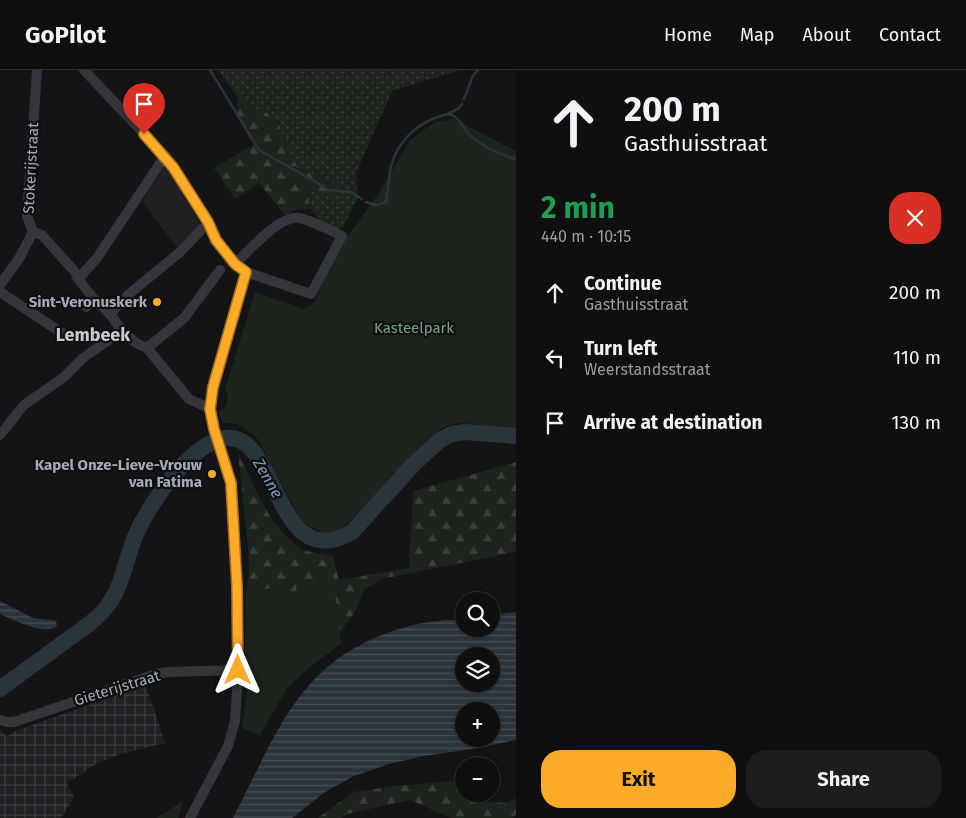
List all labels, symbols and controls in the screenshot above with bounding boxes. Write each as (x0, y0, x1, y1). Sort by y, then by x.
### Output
text: GoPilot (25, 21, 106, 49)
text: Home (664, 24, 712, 46)
text: Map (740, 24, 774, 46)
text: About (802, 24, 851, 46)
text: Contact (879, 24, 941, 46)
pin (123, 83, 165, 134)
text: 200 m (624, 88, 721, 130)
icon: arrive (130, 90, 158, 118)
icon: ahead (541, 90, 606, 155)
street label: Stokerijstraat (20, 121, 42, 214)
text: Gasthuisstraat (624, 130, 768, 157)
text: 2 min (541, 190, 615, 226)
button: close (889, 192, 941, 244)
text: 440 m · 10:15 (541, 227, 631, 246)
text: Continue (584, 272, 662, 295)
icon: ahead (541, 279, 569, 307)
text: 200 m (889, 281, 941, 304)
place label: Sint-Veronuskerk (29, 293, 148, 311)
text: Gasthuisstraat (584, 295, 688, 314)
marker: Sint-Veronuskerk (151, 296, 163, 308)
park label: Kasteelpark (374, 319, 454, 337)
district label: Lembeek (56, 324, 131, 346)
text: Turn left (584, 337, 658, 360)
icon: left (541, 344, 569, 372)
text: 110 m (893, 346, 941, 369)
text: Weerstandsstraat (584, 360, 711, 379)
icon: arrive (541, 409, 569, 437)
text: Arrive at destination (584, 411, 763, 434)
text: 130 m (891, 411, 941, 434)
water label: Zenne (249, 454, 287, 501)
place label: Kapel Onze-Lieve-Vrouw van Fatima (35, 456, 203, 491)
marker: Kapel Onze-Lieve-Vrouw van Fatima (206, 468, 218, 480)
map controls (455, 592, 500, 802)
button: search (455, 592, 500, 637)
position arrow (211, 643, 263, 695)
button: layers (455, 647, 500, 692)
street label: Gieterijstraat (72, 666, 163, 710)
button: + (455, 702, 500, 747)
button: Exit (541, 750, 736, 808)
button: Share (746, 750, 941, 808)
button: − (455, 757, 500, 802)

